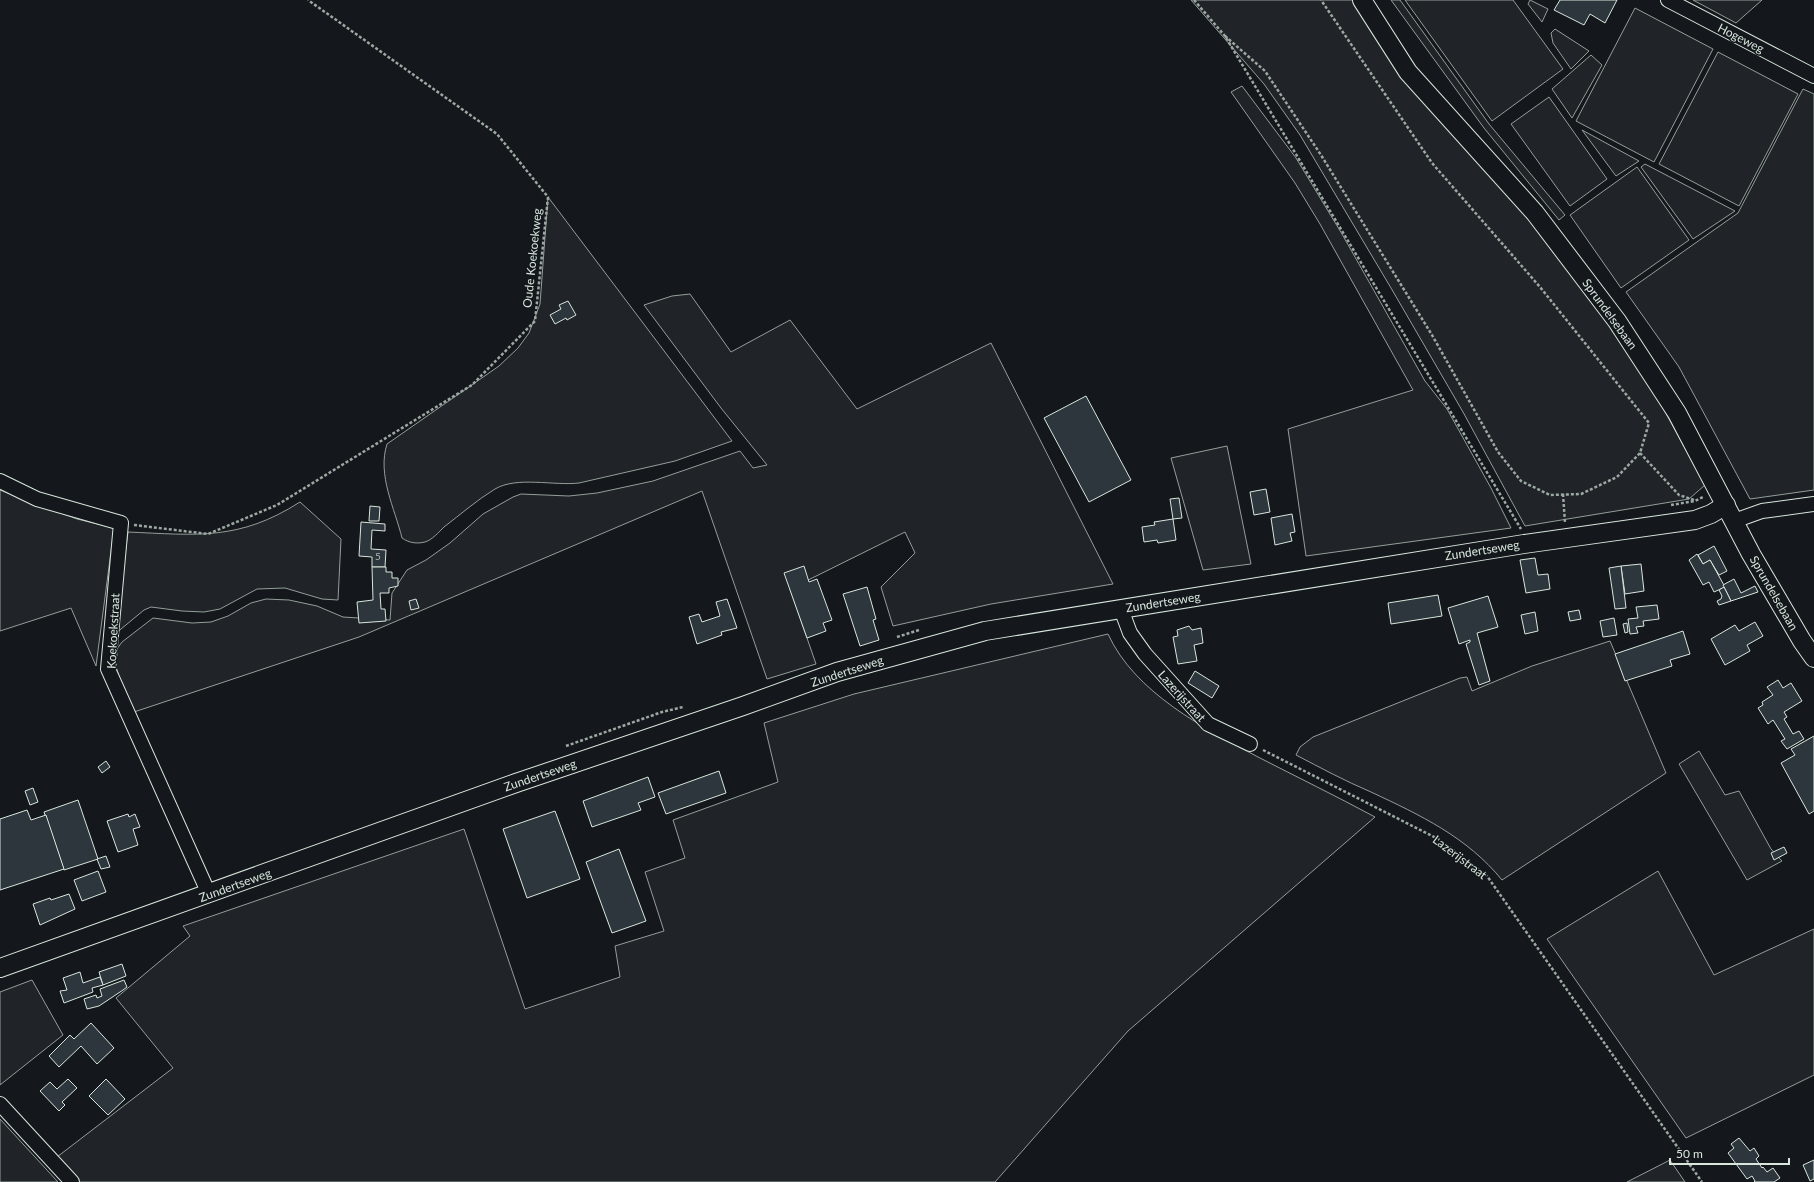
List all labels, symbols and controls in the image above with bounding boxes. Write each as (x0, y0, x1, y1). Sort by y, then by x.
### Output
street label: Hogeweg (1715, 20, 1767, 56)
street label: Oude Koekoekweg (519, 208, 545, 308)
street label: Sprundelsebaan (1579, 276, 1641, 352)
street label: Zundertseweg (1444, 537, 1520, 563)
house number: 5 (375, 550, 381, 562)
street label: Sprundelsebaan (1747, 553, 1801, 633)
street label: Zundertseweg (1125, 589, 1201, 615)
street label: Koekoekstraat (104, 592, 123, 669)
street label: Zundertseweg (809, 652, 885, 690)
street label: Lazerijstraat (1155, 667, 1209, 725)
street label: Zundertseweg (502, 756, 578, 794)
street label: Lazerijstraat (1430, 832, 1491, 883)
street label: Zundertseweg (197, 865, 273, 905)
scale bar (1670, 1140, 1789, 1166)
text: 50 m (1676, 1146, 1703, 1161)

